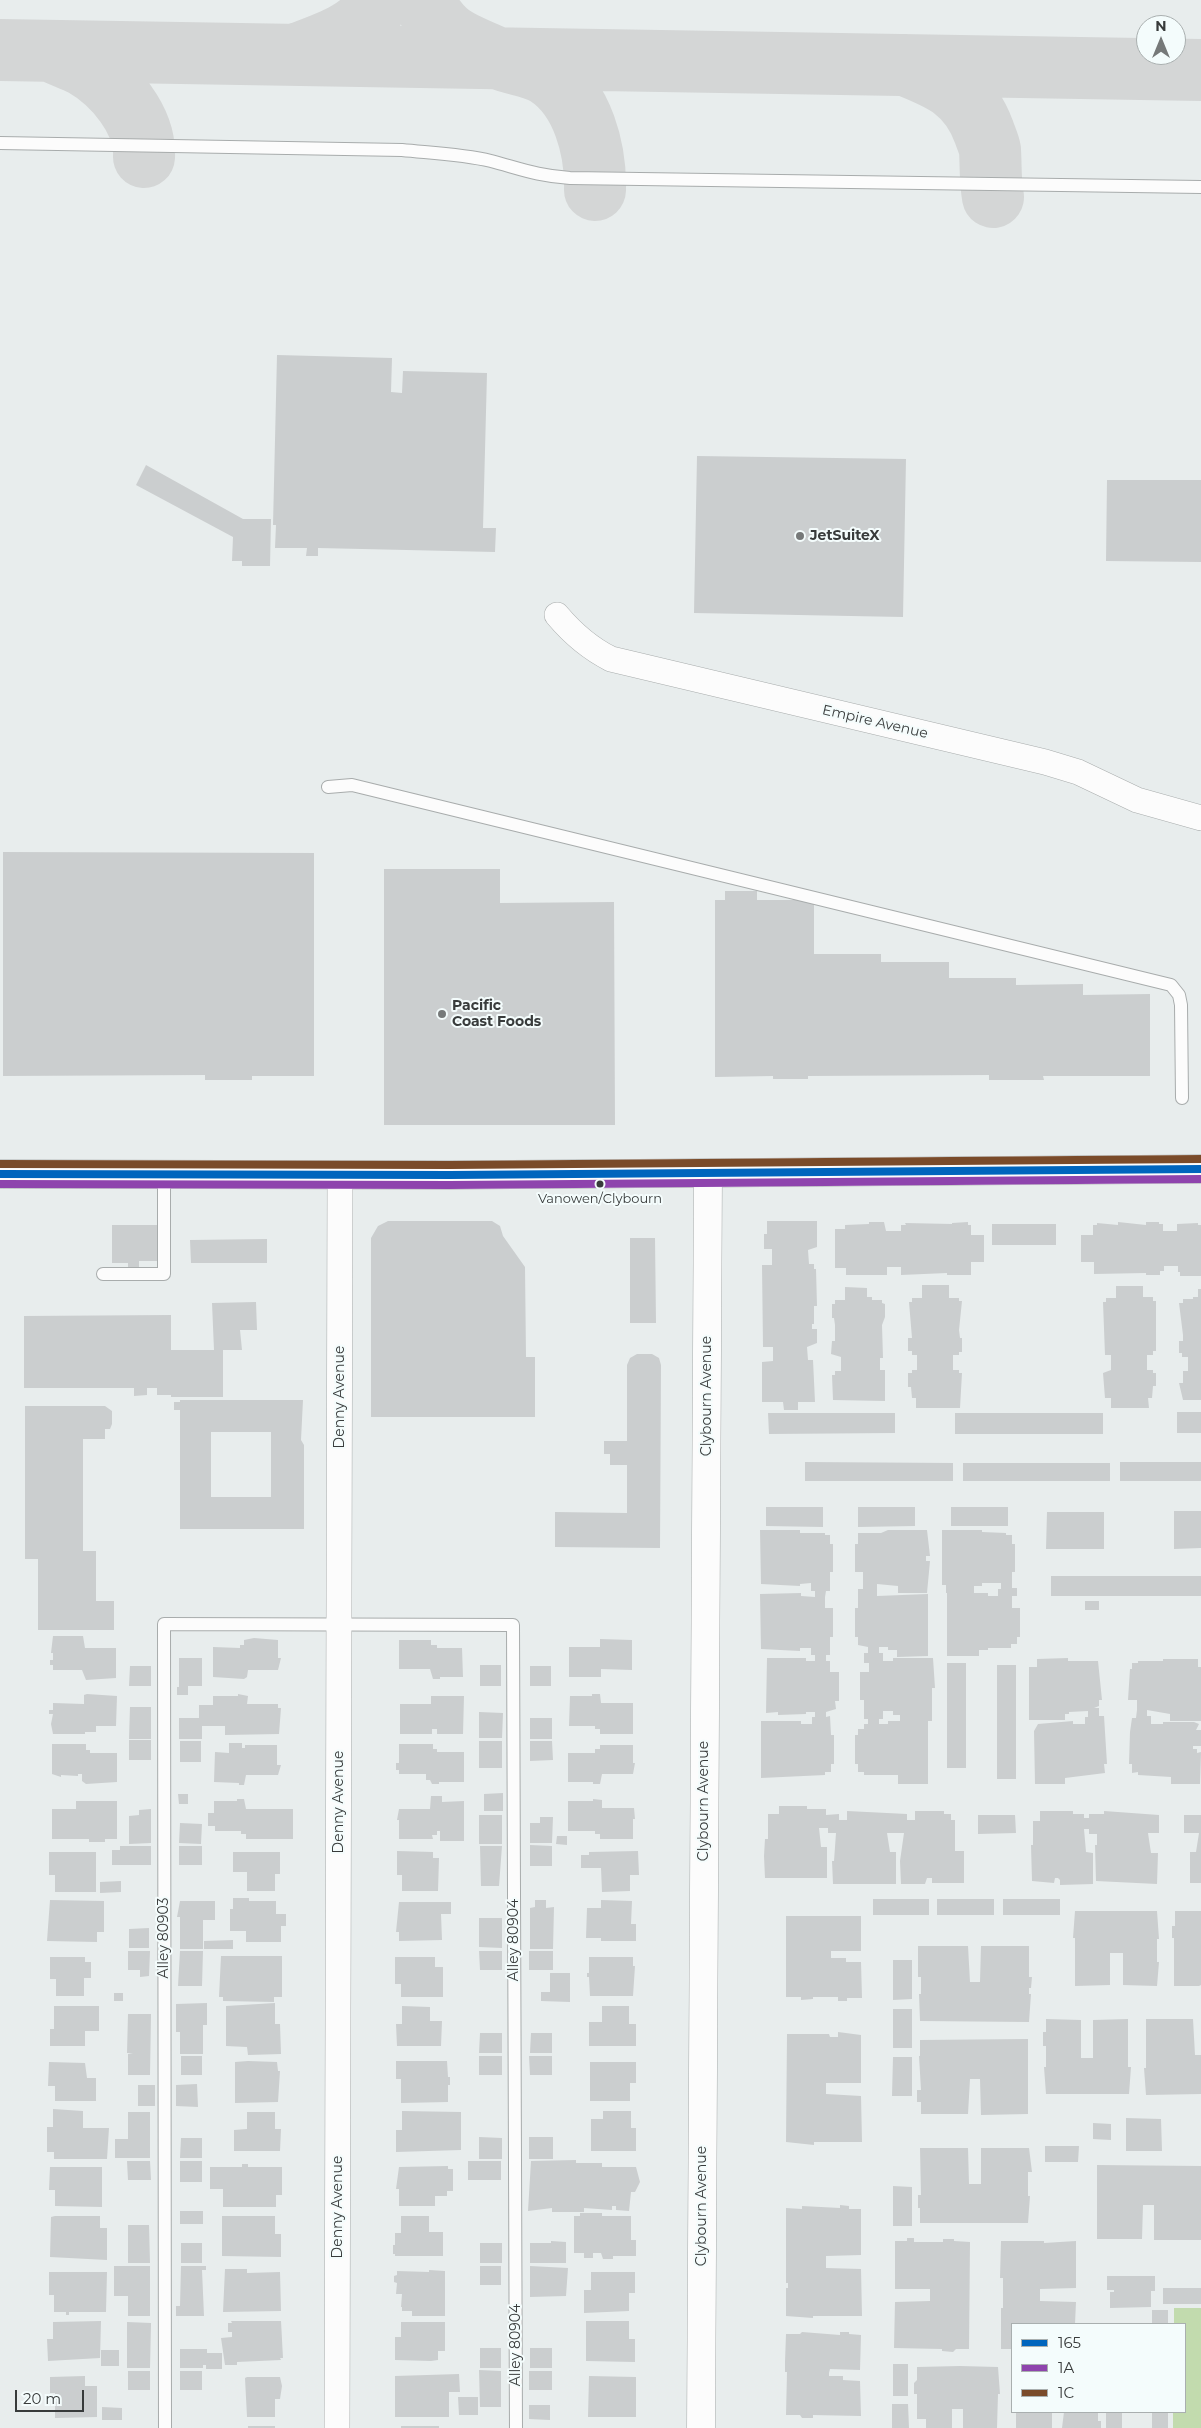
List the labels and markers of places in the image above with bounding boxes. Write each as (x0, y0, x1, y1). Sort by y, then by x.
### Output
place label: JetSuiteX (810, 528, 879, 544)
marker: JetSuiteX (794, 530, 806, 542)
place label: Pacific Coast Foods (452, 998, 541, 1030)
marker: Pacific Coast Foods (436, 1008, 448, 1020)
marker: Vanowen/Clybourn (595, 1179, 605, 1189)
place label: Vanowen/Clybourn (538, 1191, 662, 1207)

